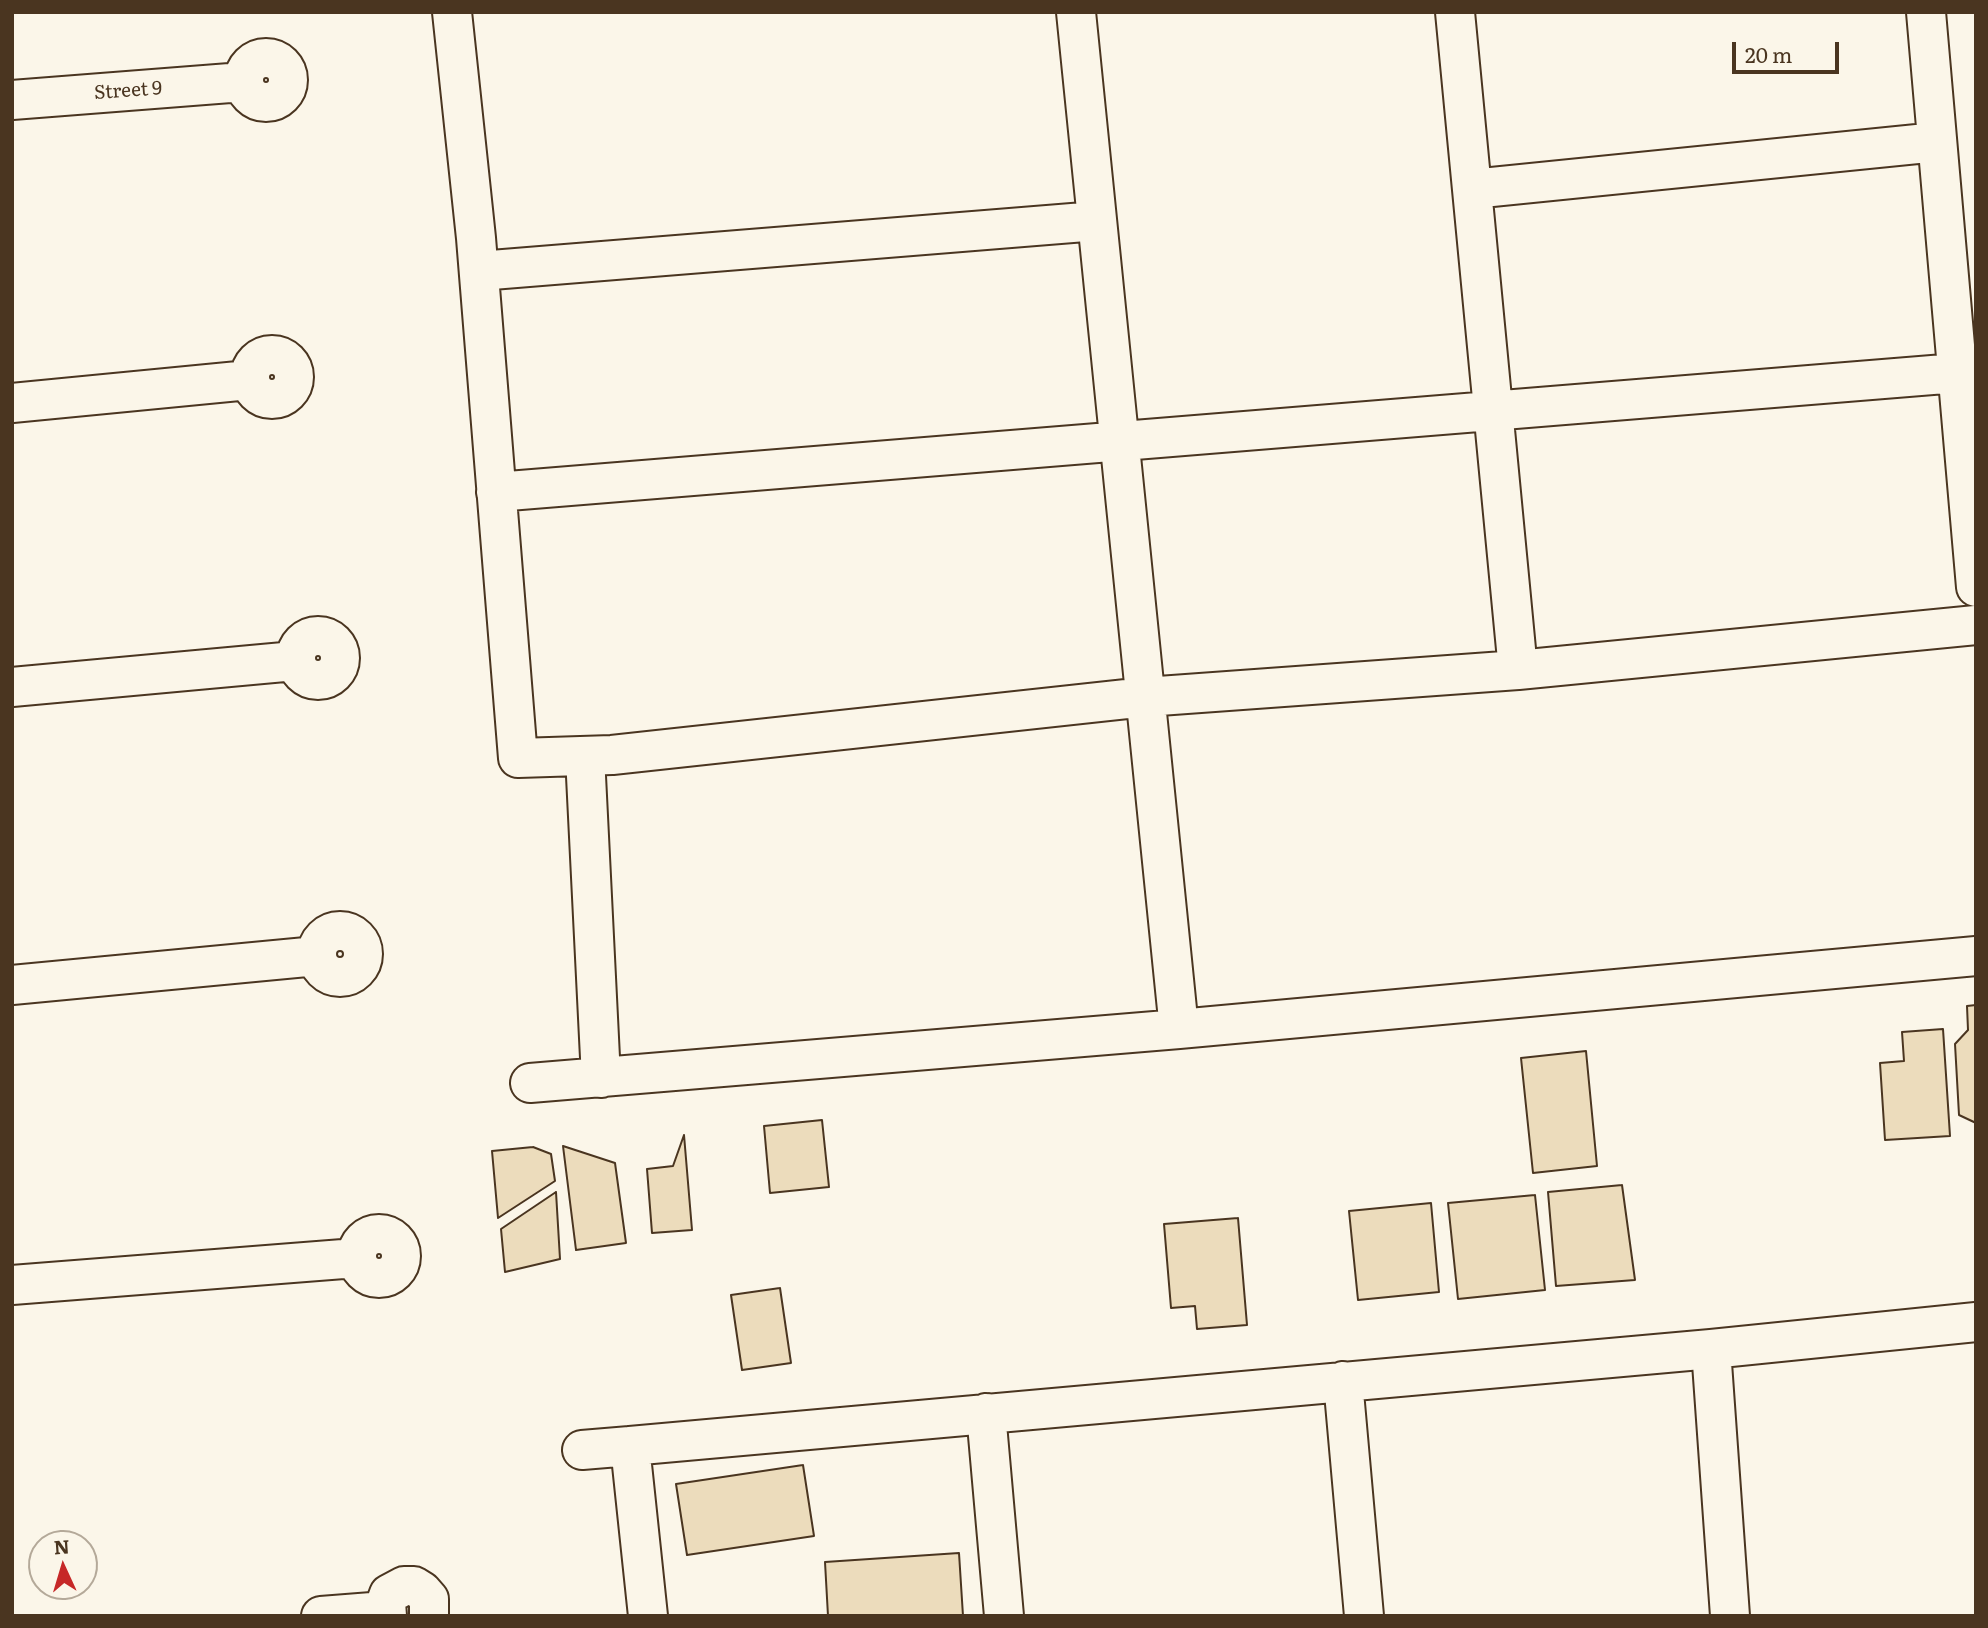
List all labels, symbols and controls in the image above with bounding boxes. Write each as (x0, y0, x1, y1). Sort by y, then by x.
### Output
scale bar (1736, 28, 1843, 72)
text: 20 m (1745, 38, 1792, 69)
street label: Street 9 (93, 77, 163, 105)
north arrow (28, 1530, 98, 1600)
text: N (53, 1532, 71, 1561)

